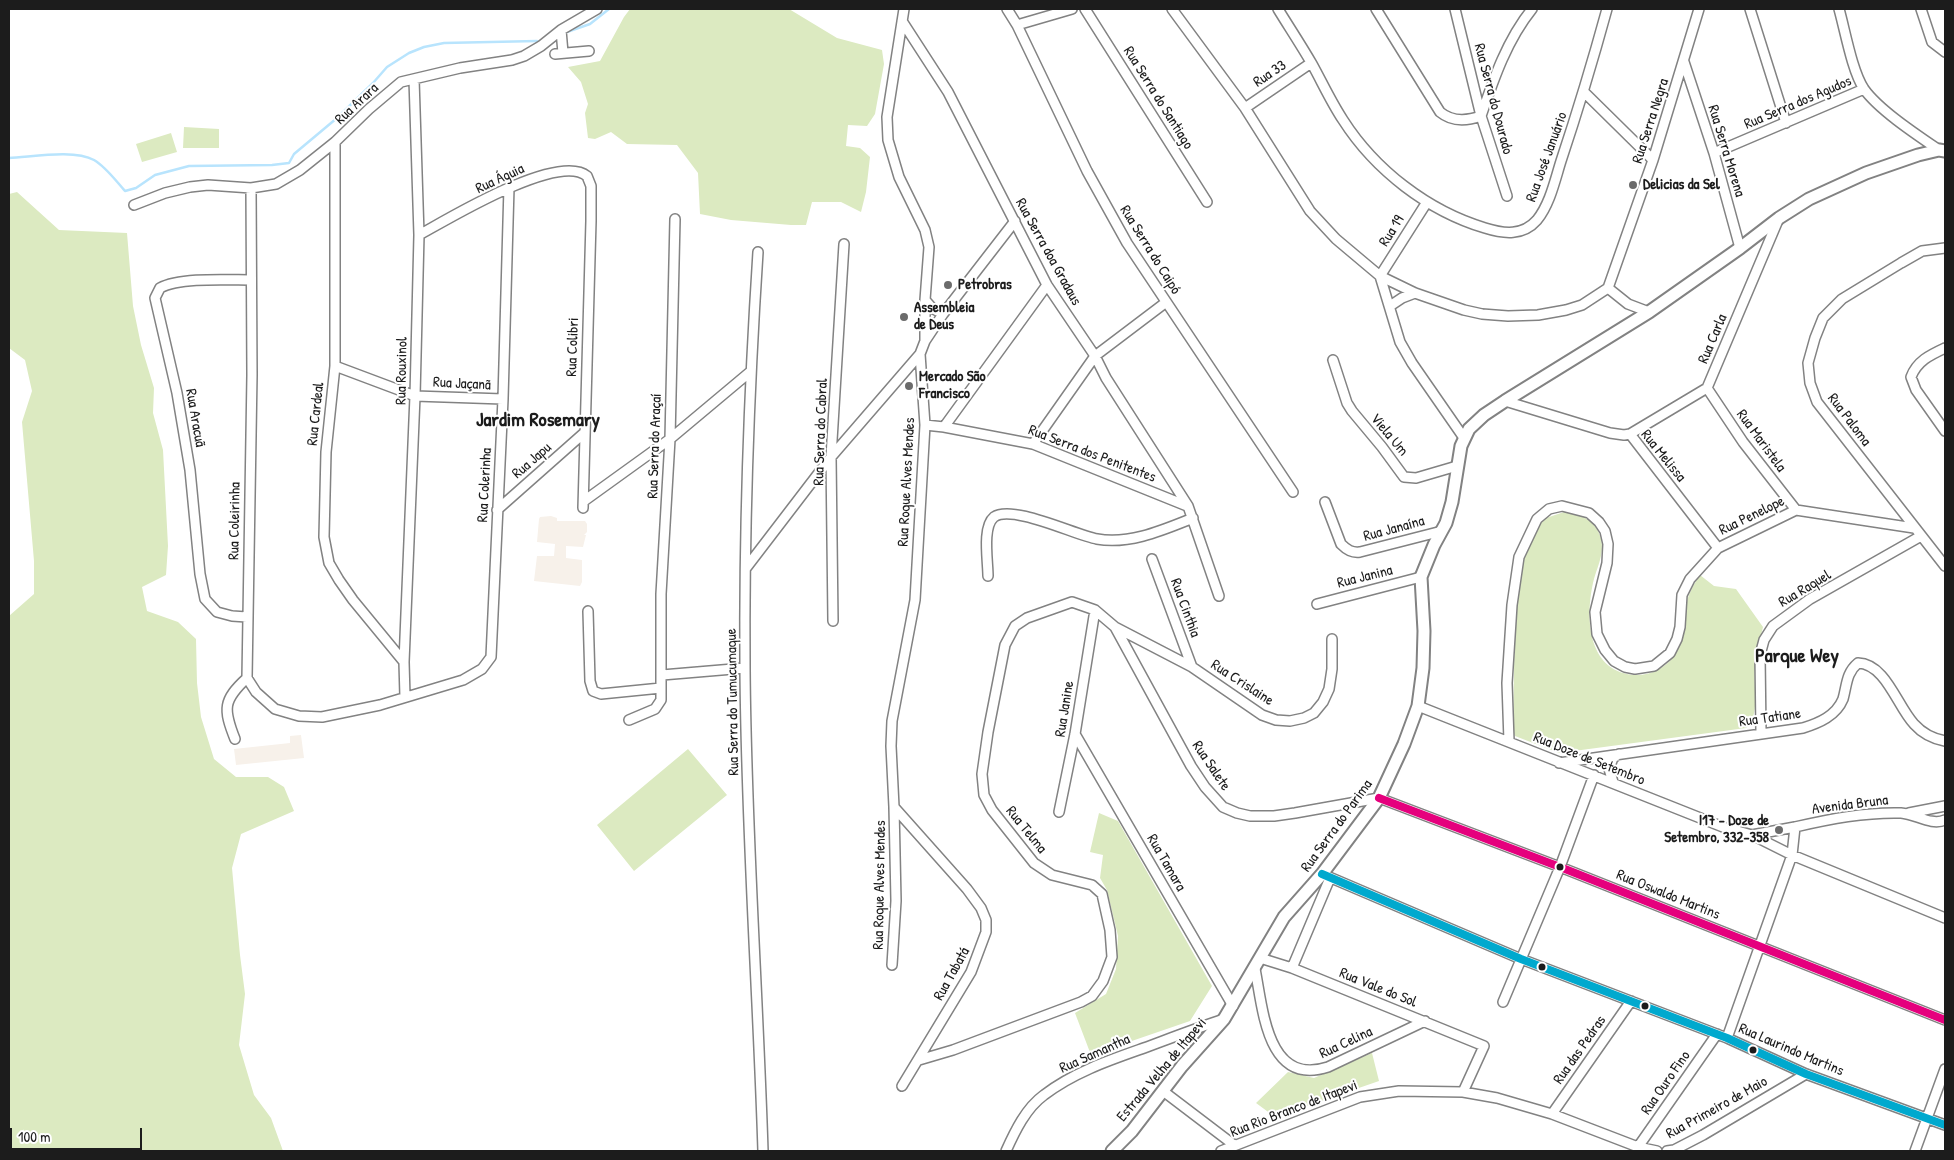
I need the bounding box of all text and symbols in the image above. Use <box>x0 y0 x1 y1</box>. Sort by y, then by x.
street label: Rua Serra do Dourado <box>1470 42 1516 156</box>
street label: Rua Serra do Santiago <box>1119 43 1197 153</box>
street label: Rua 33 <box>1250 57 1290 91</box>
street label: Rua Serra dos Agudos <box>1742 72 1854 134</box>
street label: Rua Serra Negra <box>1629 76 1673 166</box>
street label: Rua Arara <box>332 79 382 129</box>
street label: Rua Serra Morena <box>1703 103 1749 199</box>
street label: Rua José Januário <box>1522 110 1572 204</box>
street label: Rua Águia <box>473 160 527 198</box>
place label: Delicias da Sel <box>1643 176 1720 194</box>
marker: Delicias da Sel <box>1627 179 1639 191</box>
street label: Rua Serra doa Gradaus <box>1011 195 1085 309</box>
street label: Rua Serra do Caipó <box>1116 202 1184 298</box>
street label: Rua 19 <box>1376 212 1408 250</box>
place label: Petrobras <box>958 276 1012 294</box>
marker: Petrobras <box>942 279 954 291</box>
place label: Assembleia de Deus <box>914 299 974 334</box>
marker: Assembleia de Deus <box>898 311 910 323</box>
street label: Rua Carla <box>1695 312 1731 366</box>
street label: Rua Colibri <box>563 317 583 377</box>
street label: Rua Rouxinol <box>392 337 412 405</box>
place label: Mercado São Francisco <box>919 368 986 403</box>
street label: Rua Jaçanã <box>433 373 491 395</box>
street label: Rua Serra do Cabral <box>810 378 832 486</box>
marker: Mercado São Francisco <box>903 380 915 392</box>
street label: Rua Cardeal <box>304 381 328 447</box>
street label: Rua Aracuã <box>181 387 209 449</box>
street label: Rua Paloma <box>1823 390 1875 450</box>
street label: Rua Serra do Araçaí <box>644 393 666 499</box>
street label: Rua Maristela <box>1732 406 1790 476</box>
district label: Jardim Rosemary <box>476 409 600 433</box>
street label: Viela Um <box>1366 410 1412 460</box>
street label: Rua Roque Alves Mendes <box>895 417 919 547</box>
street label: Rua Serra dos Penitentes <box>1026 421 1158 487</box>
street label: Rua Melissa <box>1637 426 1689 486</box>
street label: Rua Japu <box>509 439 555 483</box>
street label: Rua Colerinha <box>474 447 496 523</box>
street label: Rua Coleirinha <box>225 482 245 560</box>
street label: Rua Penelope <box>1716 492 1788 540</box>
street label: Rua Janaína <box>1362 512 1426 546</box>
street label: Rua Janina <box>1335 561 1395 593</box>
street label: Rua Raquel <box>1776 566 1834 612</box>
street label: Rua Cinthia <box>1166 576 1204 640</box>
street label: Rua Serra do Tumucumaque <box>723 628 743 776</box>
district label: Parque Wey <box>1755 645 1839 669</box>
street label: Rua Crislaine <box>1207 656 1277 710</box>
street label: Rua Janine <box>1052 680 1078 738</box>
street label: Rua Tatiane <box>1738 705 1802 731</box>
street label: Rua Doze de Setembro <box>1531 728 1647 790</box>
street label: Rua Salete <box>1188 738 1234 794</box>
street label: Rua Serra do Parima <box>1298 776 1376 876</box>
street label: Avenida Bruna <box>1811 791 1889 819</box>
street label: Rua Telma <box>1002 803 1050 857</box>
place label: I17 - Doze de Setembro, 332-358 <box>1664 812 1769 847</box>
street label: Rua Roque Alves Mendes <box>870 820 890 950</box>
marker: I17 - Doze de Setembro, 332-358 <box>1773 824 1785 836</box>
street label: Rua Tamara <box>1143 831 1189 895</box>
unlabelled marker <box>1555 862 1565 872</box>
street label: Rua Oswaldo Martins <box>1614 866 1722 924</box>
street label: Rua Tabatá <box>930 944 974 1004</box>
unlabelled marker <box>1537 962 1547 972</box>
street label: Rua Vale do Sol <box>1337 964 1419 1012</box>
unlabelled marker <box>1640 1001 1650 1011</box>
street label: Rua das Pedras <box>1550 1012 1610 1088</box>
street label: Estrada Velha de Itapevi <box>1113 1014 1211 1126</box>
street label: Rua Laurindo Martins <box>1736 1020 1846 1080</box>
street label: Rua Celina <box>1317 1023 1375 1063</box>
street label: Rua Samantha <box>1057 1031 1133 1077</box>
unlabelled marker <box>1748 1045 1758 1055</box>
street label: Rua Ouro Fino <box>1638 1048 1694 1118</box>
street label: Rua Primeiro de Maio <box>1663 1073 1771 1143</box>
street label: Rua Rio Branco de Itapevi <box>1228 1076 1360 1142</box>
scale bar <box>12 1118 145 1150</box>
text: 100 m <box>18 1126 51 1147</box>

